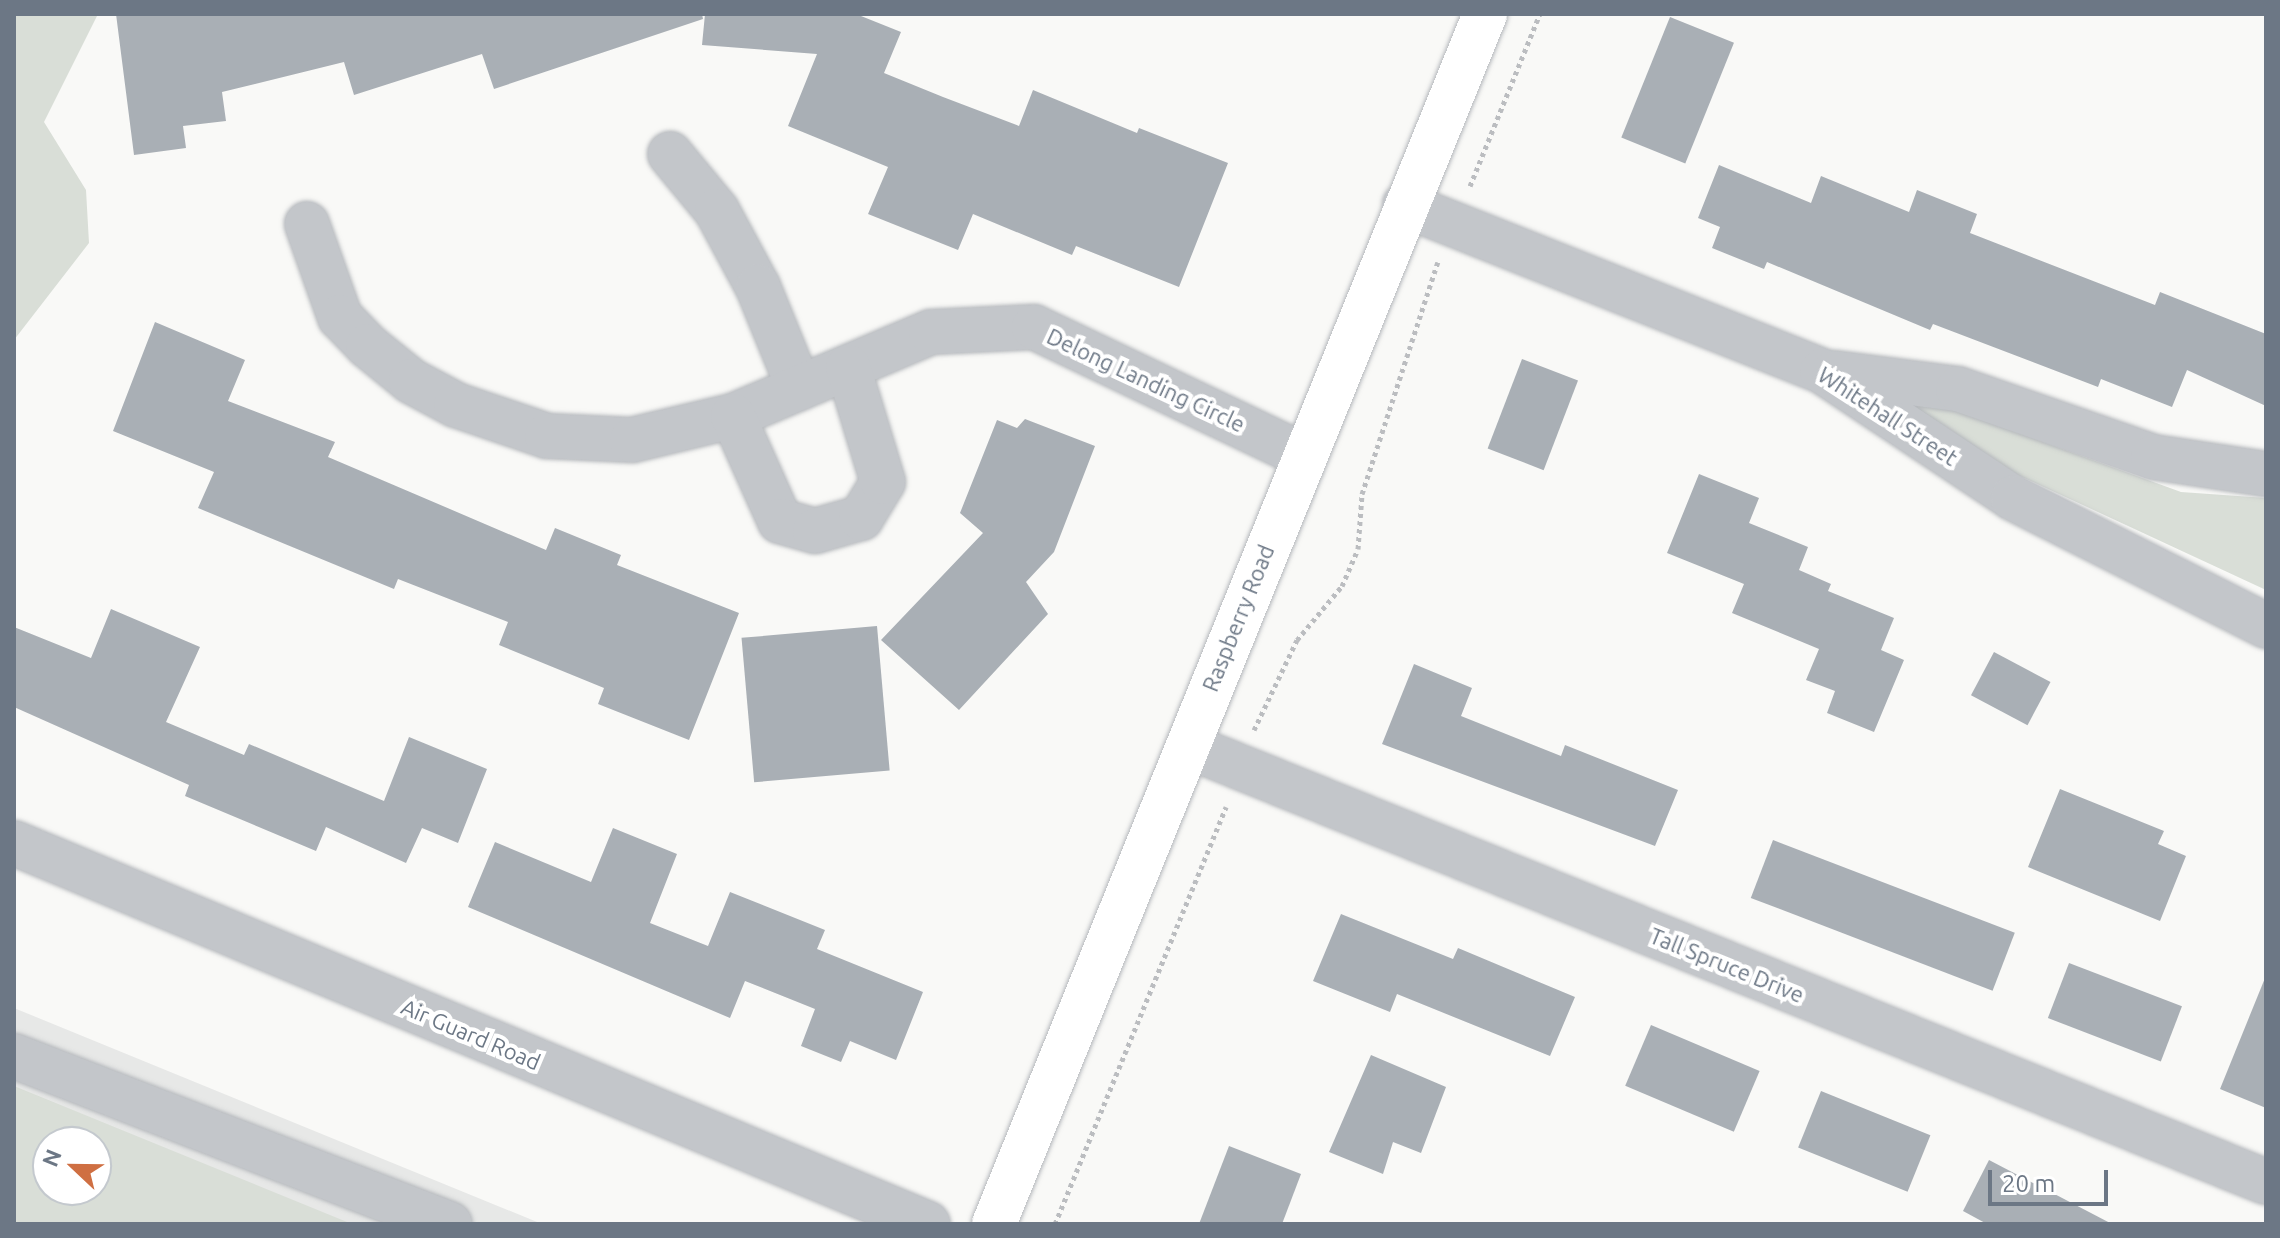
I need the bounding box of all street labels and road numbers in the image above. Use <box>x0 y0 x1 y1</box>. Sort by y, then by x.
street label: Delong Landing Circle <box>1043 323 1249 437</box>
street label: Whitehall Street <box>1813 361 1963 471</box>
street label: Raspberry Road <box>1197 541 1279 695</box>
street label: Tall Spruce Drive <box>1646 922 1808 1008</box>
street label: Air Guard Road <box>398 993 544 1075</box>

